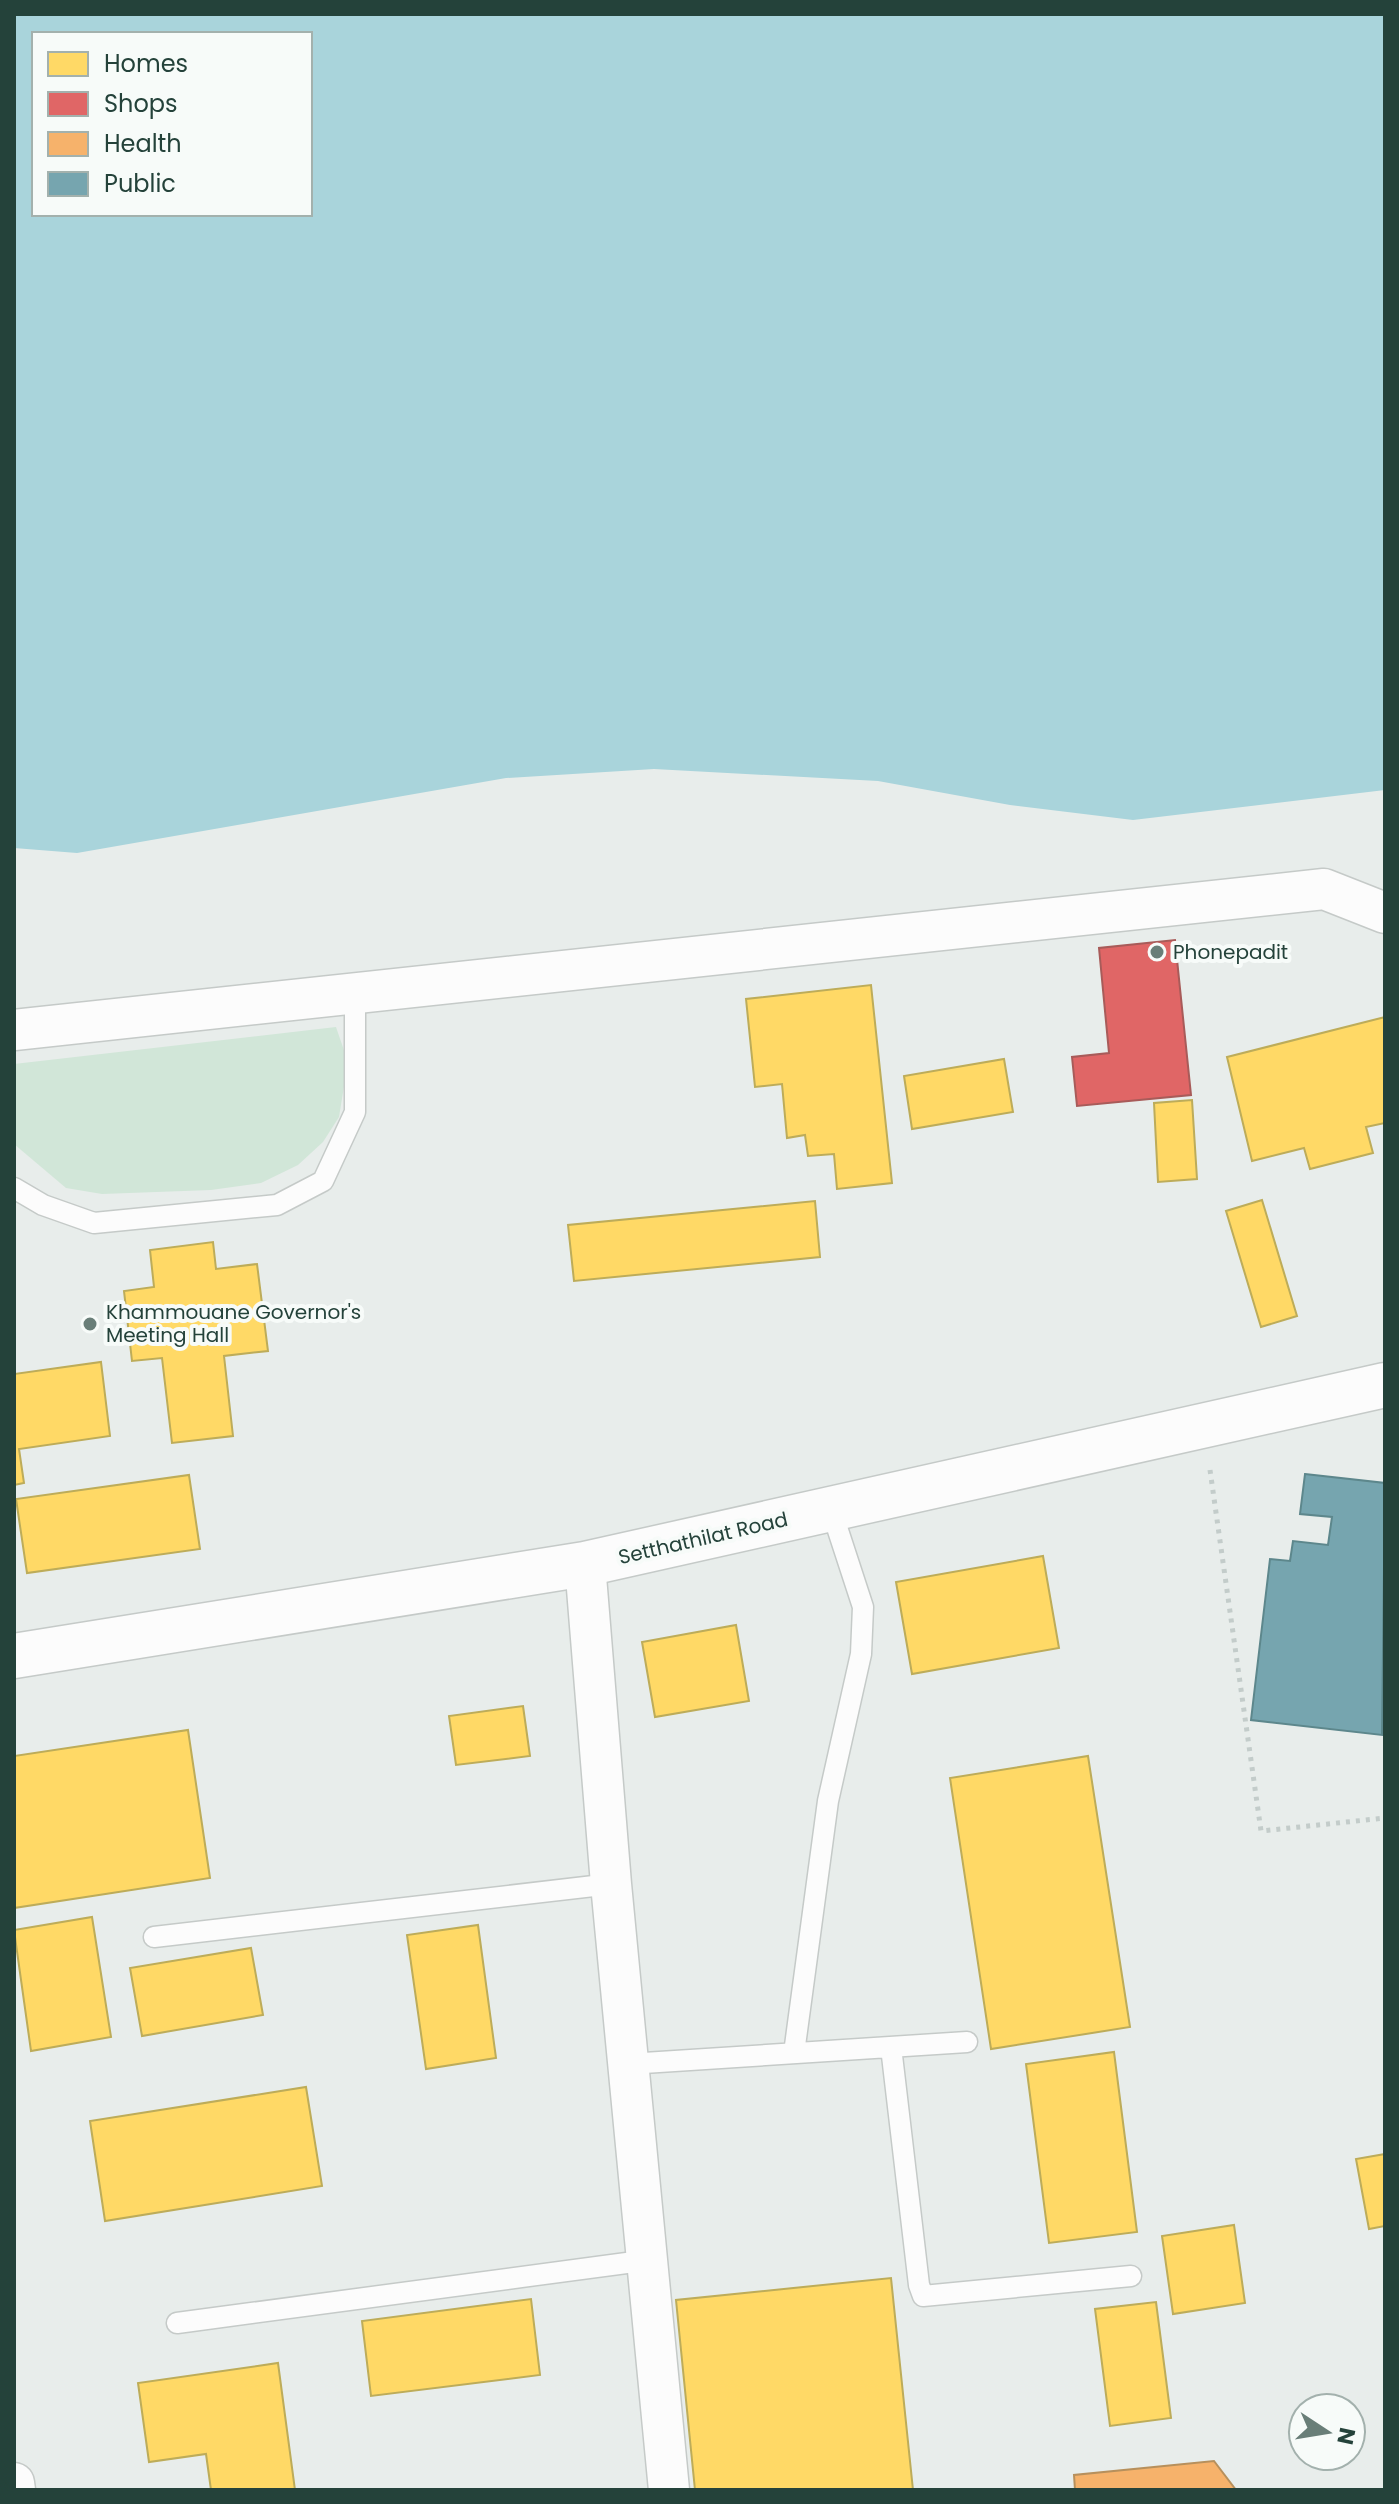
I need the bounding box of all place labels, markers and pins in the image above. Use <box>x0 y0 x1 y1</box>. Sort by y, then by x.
place label: Phonepadit <box>1173 938 1288 966</box>
marker: Phonepadit <box>1148 943 1166 961</box>
place label: Khammouane Governor's Meeting Hall <box>106 1298 361 1349</box>
marker: Khammouane Governor's Meeting Hall <box>81 1315 99 1333</box>

